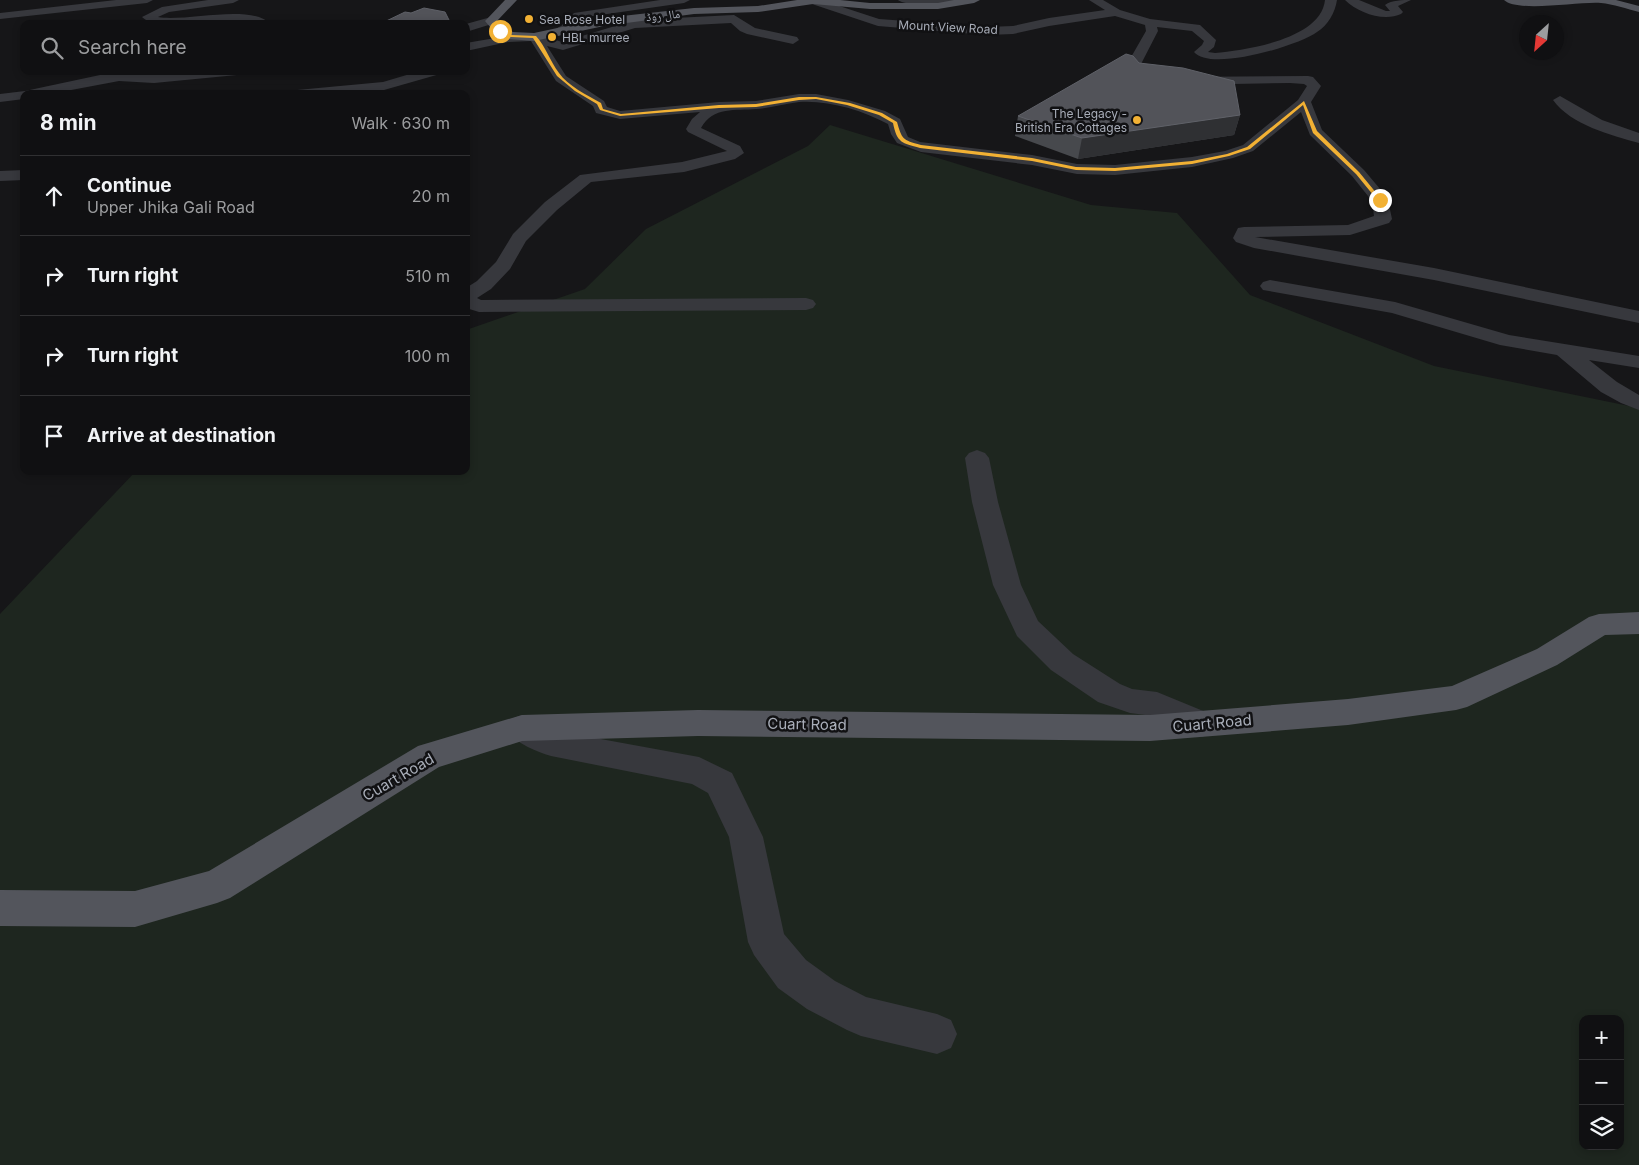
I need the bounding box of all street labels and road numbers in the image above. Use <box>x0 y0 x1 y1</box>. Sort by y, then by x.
street label: مال روڈ <box>645 6 681 24</box>
street label: Mount View Road <box>898 17 998 37</box>
street label: Cuart Road <box>1172 710 1252 736</box>
street label: Cuart Road <box>767 714 847 734</box>
street label: Cuart Road <box>359 749 437 805</box>

